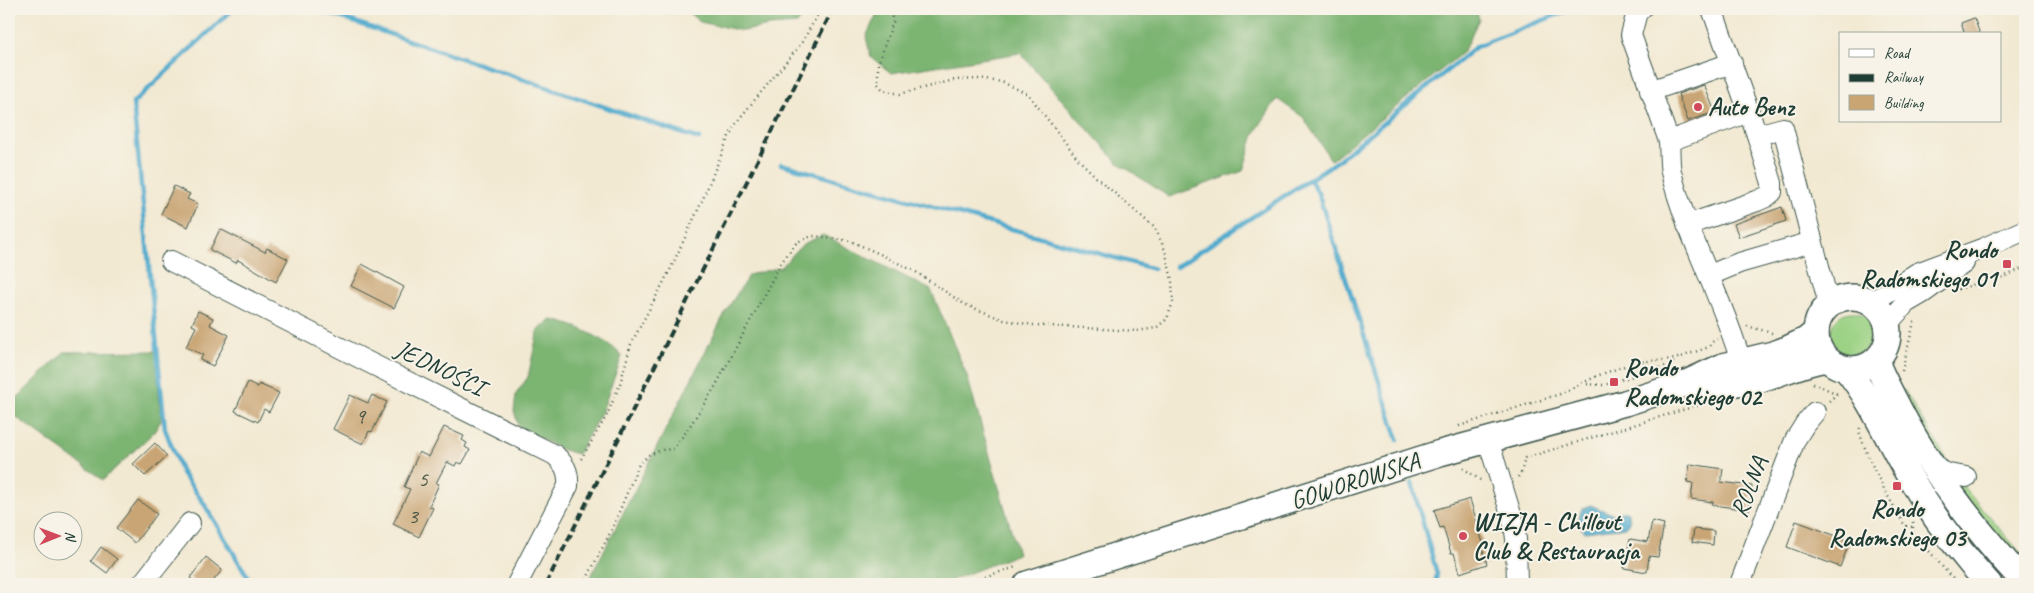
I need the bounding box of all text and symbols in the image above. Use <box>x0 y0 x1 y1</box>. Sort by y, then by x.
legend <box>1839 32 2002 122</box>
text: Road <box>1884 44 1911 63</box>
text: Railway <box>1884 68 1925 87</box>
place label: Auto Benz <box>1708 91 1796 123</box>
text: Building <box>1884 94 1924 113</box>
marker: Auto Benz <box>1692 101 1704 113</box>
place label: Rondo Radomskiego 01 <box>1860 234 2000 295</box>
marker: Rondo Radomskiego 01 <box>2001 258 2013 270</box>
street label: JEDNOŚCI <box>389 332 495 406</box>
place label: Rondo Radomskiego 02 <box>1624 352 1764 413</box>
marker: Rondo Radomskiego 02 <box>1608 376 1620 388</box>
house number: 9 <box>355 402 367 430</box>
street label: GOWOROWSKA <box>1286 445 1425 517</box>
street label: ROLNA <box>1723 452 1775 522</box>
house number: 5 <box>418 465 429 493</box>
marker: Rondo Radomskiego 03 <box>1891 480 1903 492</box>
place label: Rondo Radomskiego 03 <box>1829 493 1968 554</box>
house number: 3 <box>408 502 420 530</box>
place label: WIZJA - Chillout Club & Restauracja <box>1473 506 1641 567</box>
north arrow <box>32 510 82 560</box>
marker: WIZJA - Chillout Club & Restauracja <box>1457 530 1469 542</box>
text: N <box>62 531 79 543</box>

